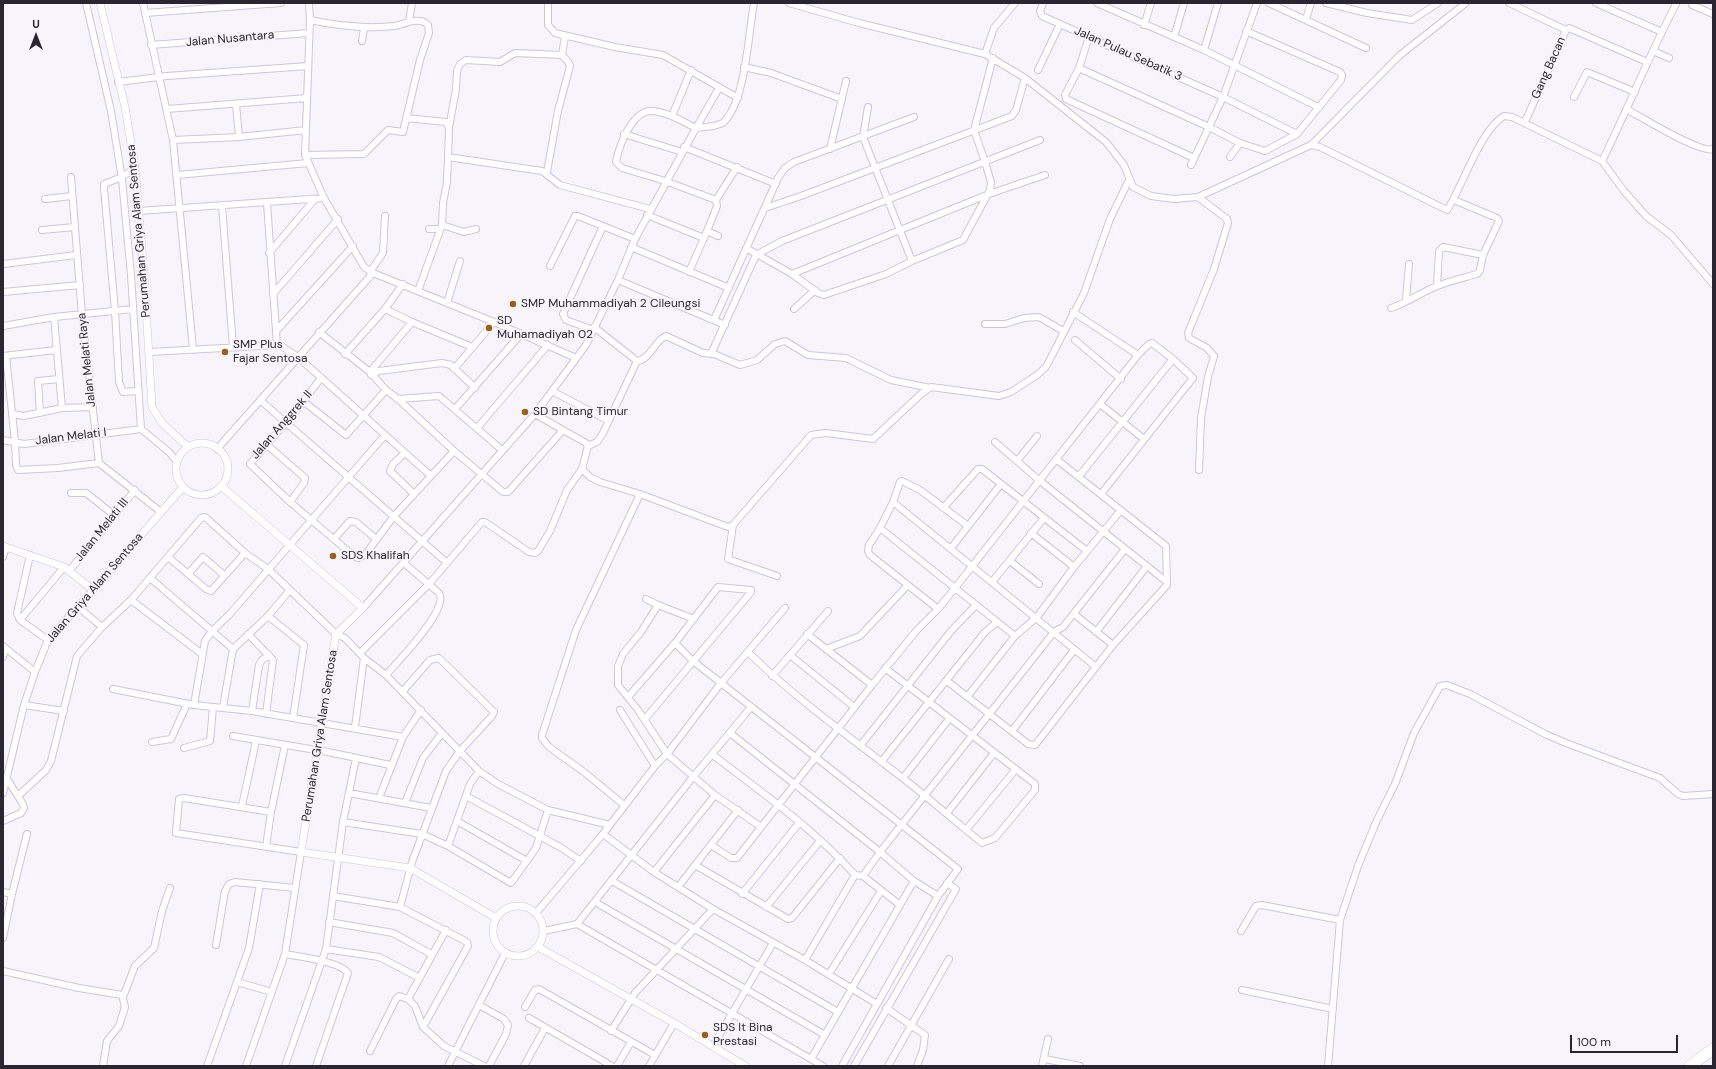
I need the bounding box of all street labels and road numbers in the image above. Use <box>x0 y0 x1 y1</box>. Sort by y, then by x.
street label: Jalan Pulau Sebatik 3 <box>1072 24 1184 84</box>
street label: Jalan Nusantara <box>185 28 275 50</box>
street label: Gang Bacan <box>1529 35 1569 101</box>
street label: Perumahan Griya Alam Sentosa <box>124 144 154 318</box>
street label: Jalan Melati Raya <box>75 312 99 408</box>
street label: Jalan Anggrek II <box>248 388 316 462</box>
street label: Jalan Melati I <box>35 426 107 448</box>
street label: Jalan Melati III <box>72 496 132 564</box>
street label: Jalan Griya Alam Sentosa <box>44 530 146 646</box>
street label: Perumahan Griya Alam Sentosa <box>299 649 341 823</box>

